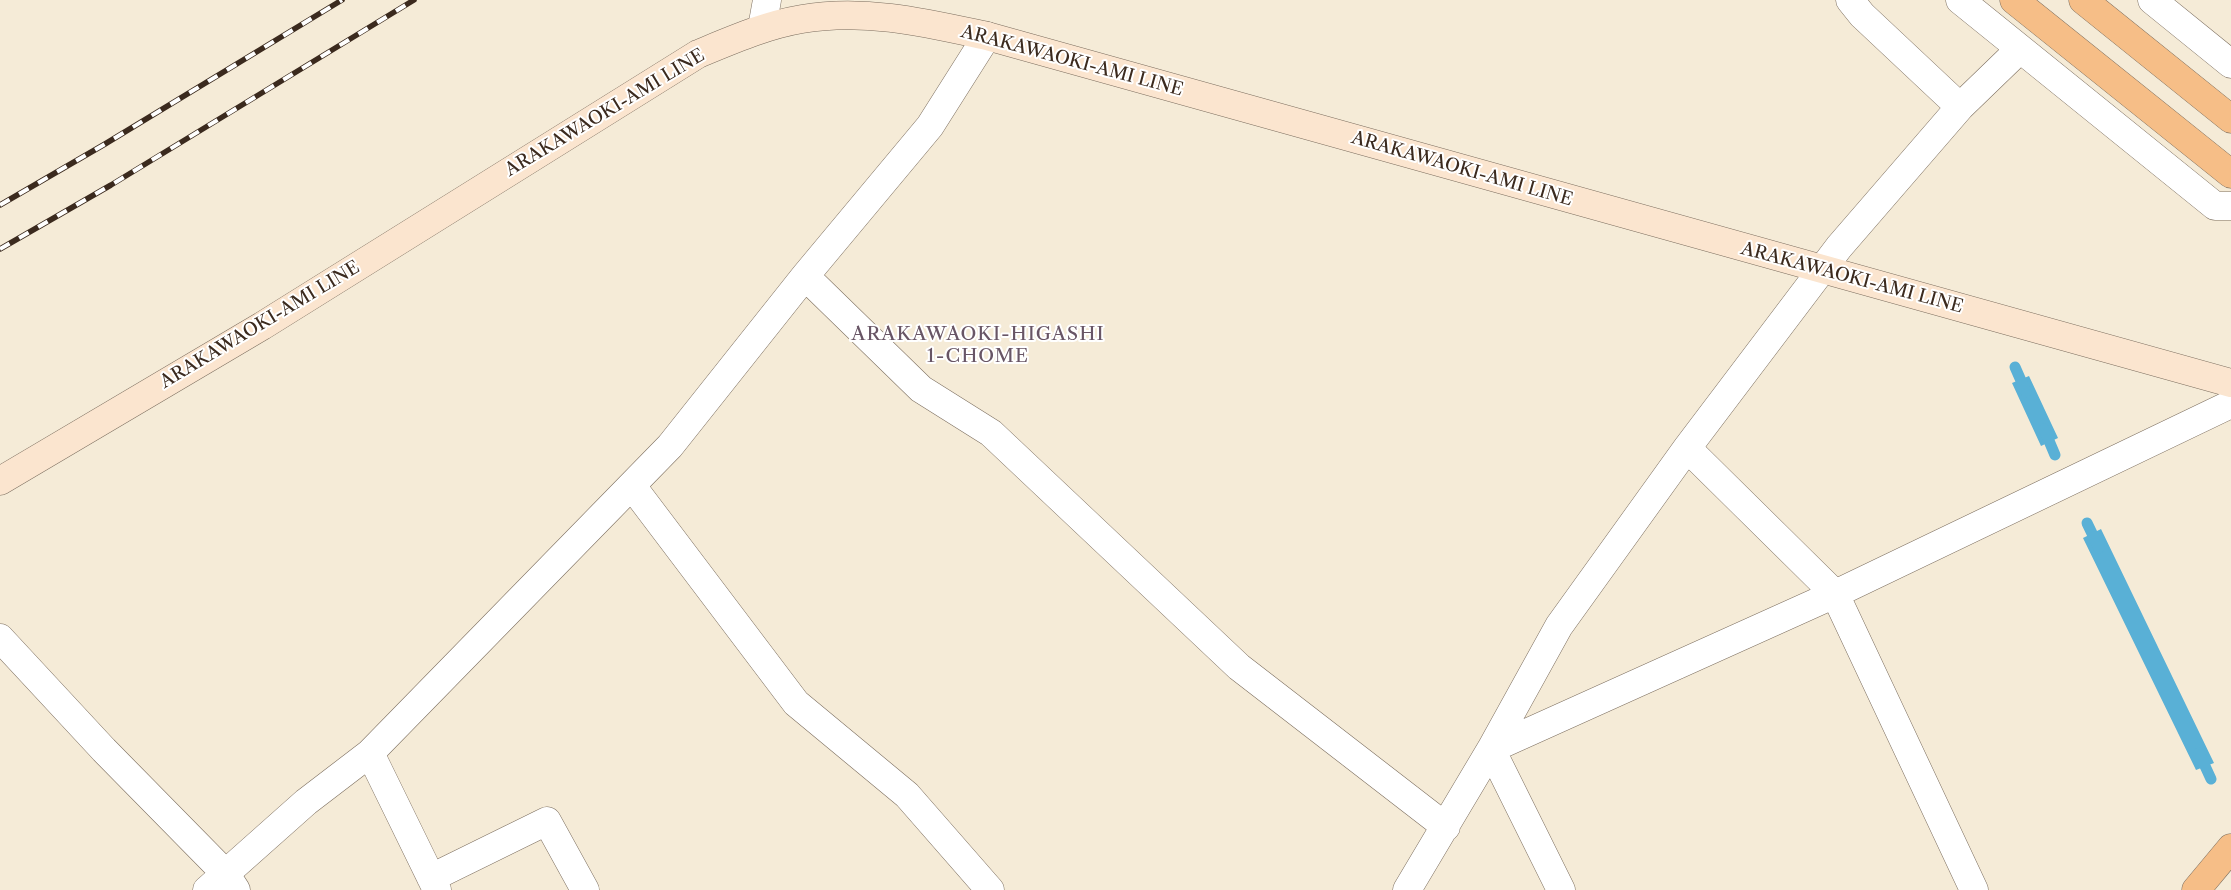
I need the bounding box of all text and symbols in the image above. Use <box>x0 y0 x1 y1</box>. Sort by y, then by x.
street label: ARAKAWAOKI-AMI LINE <box>959 21 1185 101</box>
street label: ARAKAWAOKI-AMI LINE <box>501 45 709 181</box>
street label: ARAKAWAOKI-AMI LINE <box>1349 127 1575 211</box>
street label: ARAKAWAOKI-AMI LINE <box>1739 238 1965 318</box>
street label: ARAKAWAOKI-AMI LINE <box>156 257 364 393</box>
district label: ARAKAWAOKI-HIGASHI 1-CHOME <box>849 324 1107 368</box>

